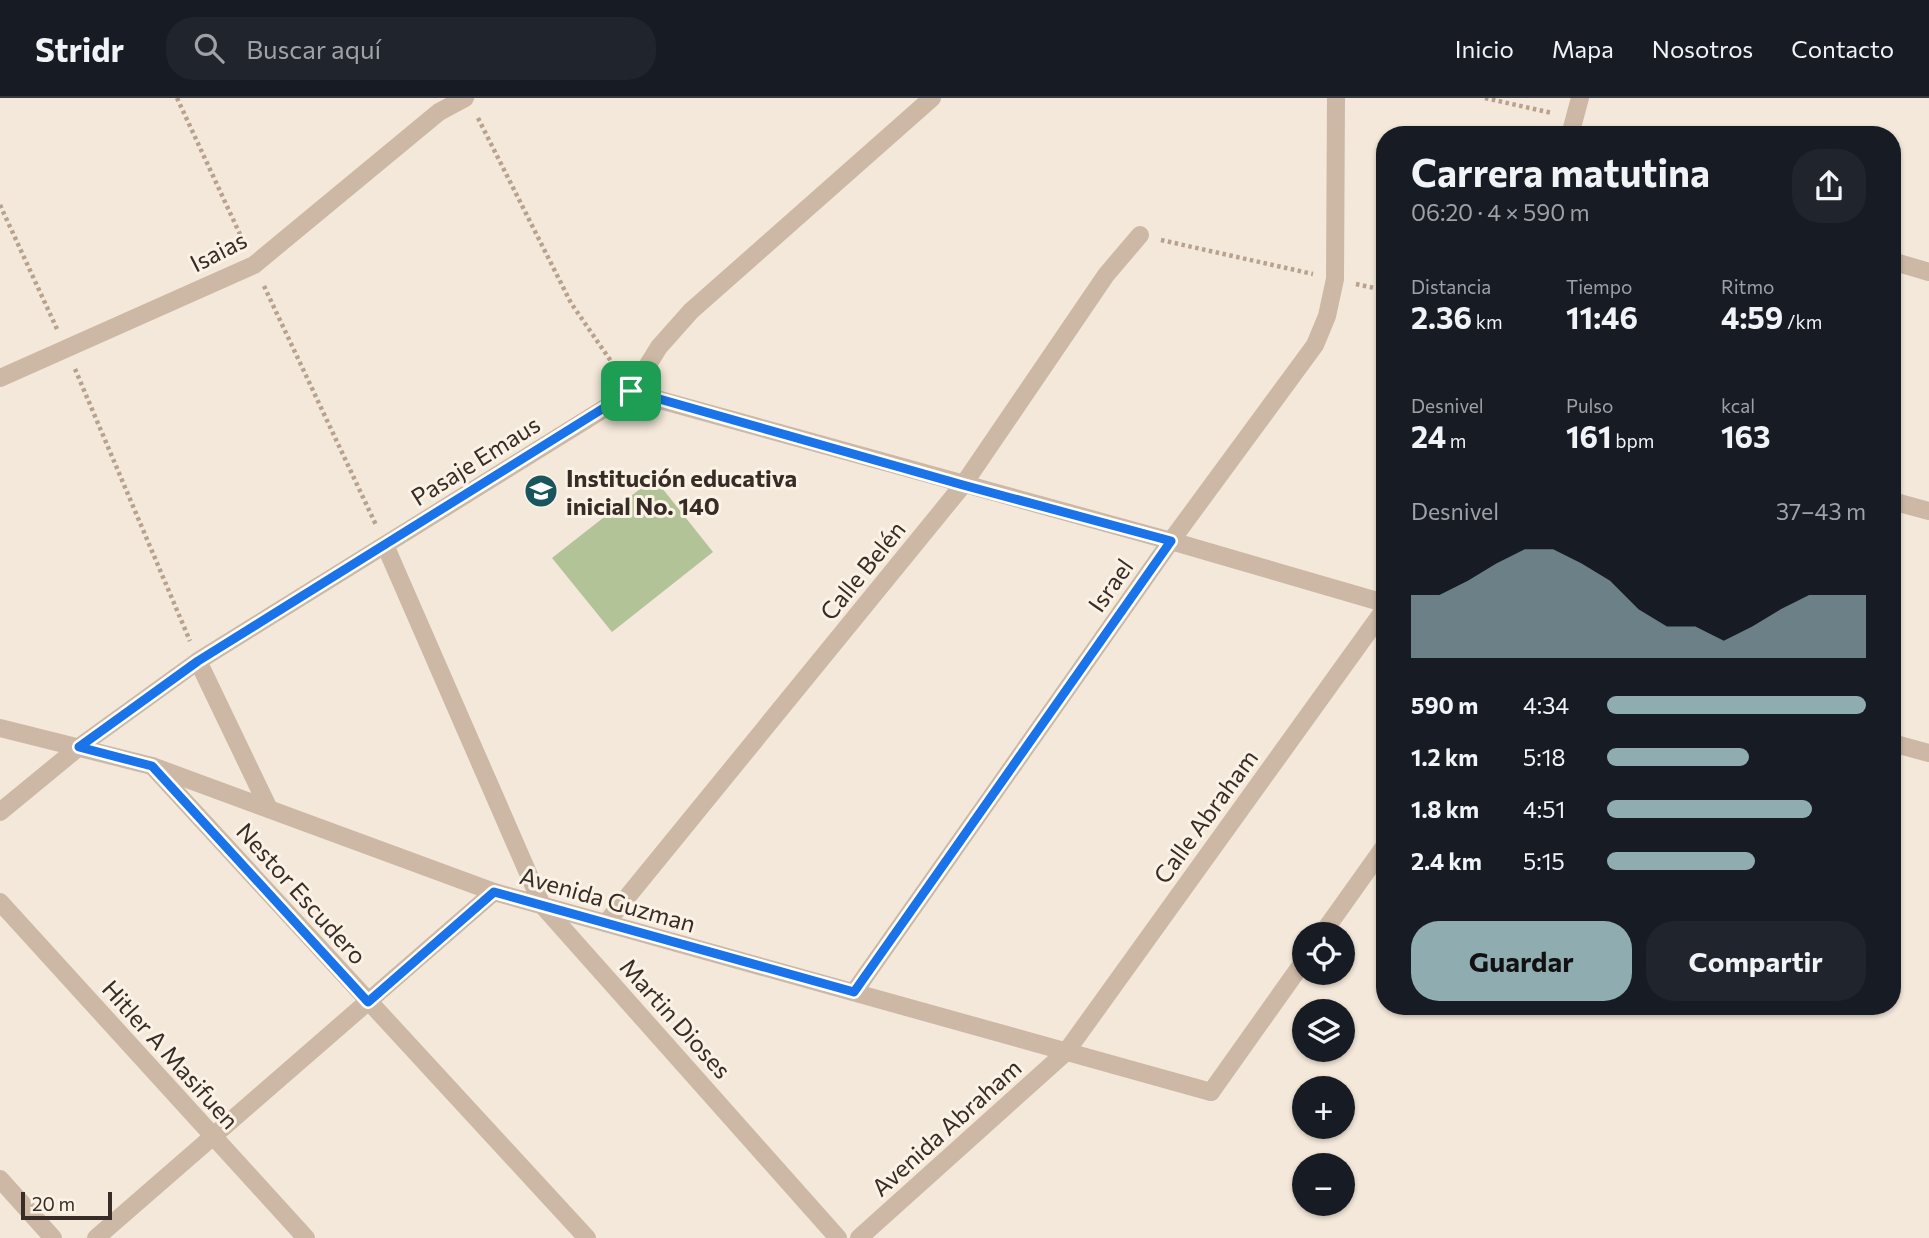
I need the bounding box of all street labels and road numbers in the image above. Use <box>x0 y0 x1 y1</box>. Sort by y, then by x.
street label: Isaias <box>185 224 251 278</box>
street label: Pasaje Emaus <box>405 409 545 511</box>
street label: Calle Belén <box>813 515 911 625</box>
street label: Israel <box>1081 553 1139 617</box>
street label: Calle Abraham <box>1147 743 1263 889</box>
street label: Nestor Escudero <box>231 816 373 970</box>
street label: Avenida Guzman <box>517 860 699 938</box>
street label: Martin Dioses <box>614 952 738 1084</box>
street label: Hitler A Masifuen <box>97 974 245 1134</box>
street label: Avenida Abraham <box>865 1052 1027 1202</box>

